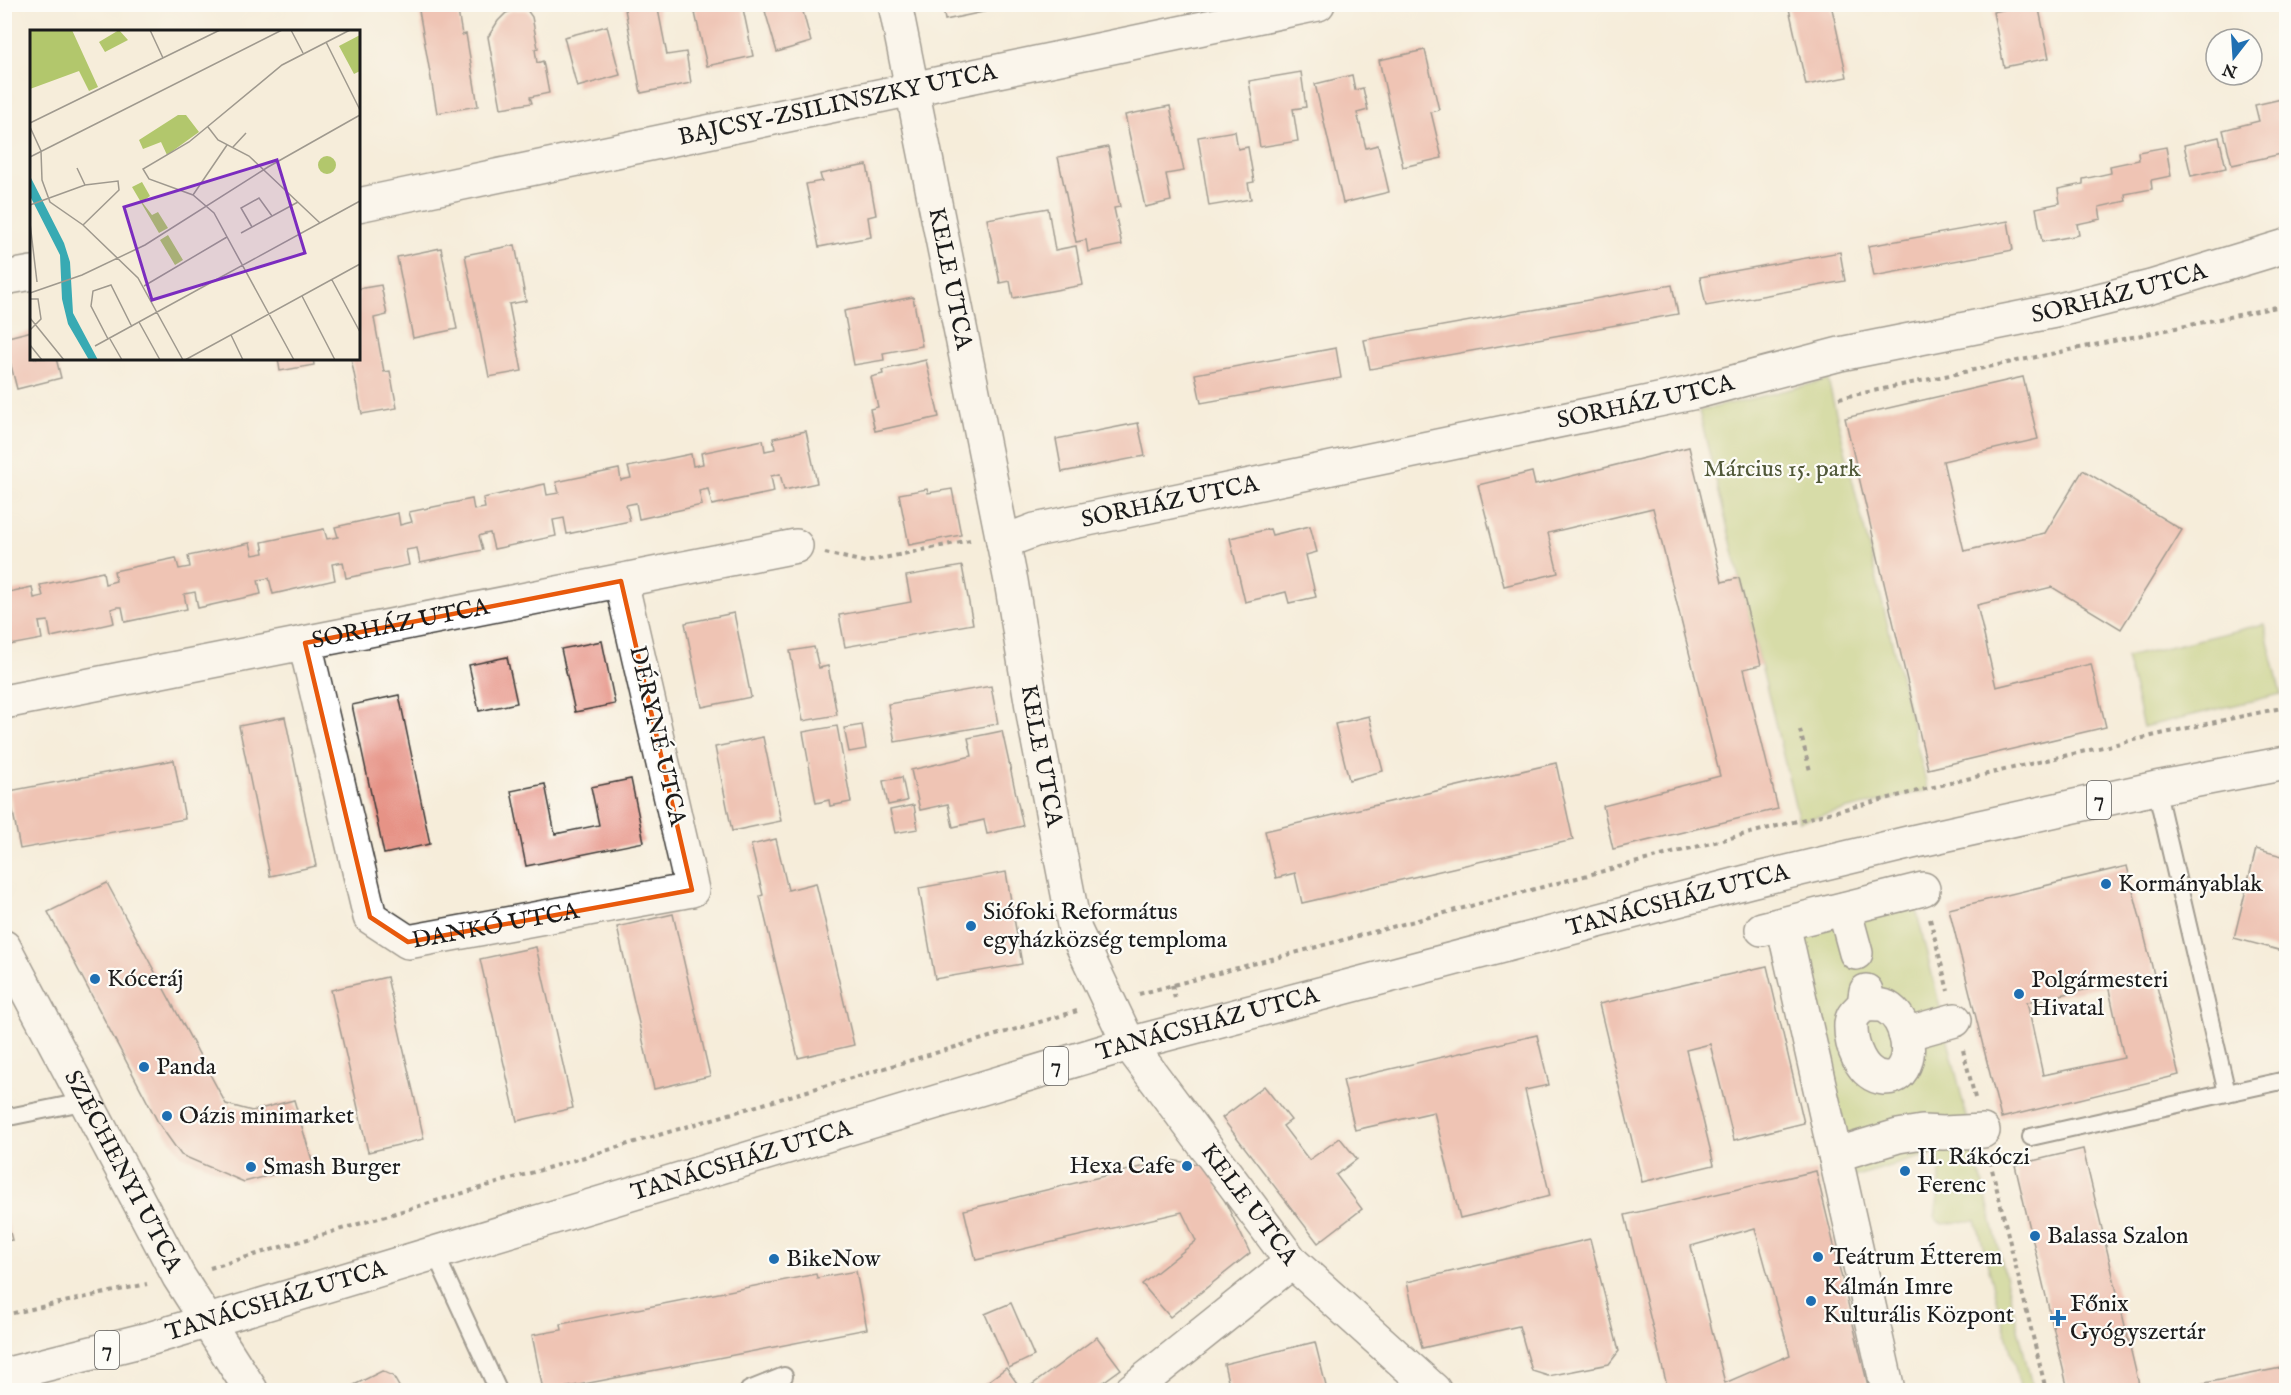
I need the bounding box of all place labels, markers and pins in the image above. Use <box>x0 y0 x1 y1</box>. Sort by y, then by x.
place label: Kormányablak <box>2118 869 2263 900</box>
marker: Kormányablak <box>2099 877 2113 891</box>
place label: Siófoki Református egyházközség temploma <box>983 897 1228 956</box>
marker: Siófoki Református egyházközség temploma <box>964 919 978 933</box>
place label: Kóceráj <box>107 964 183 995</box>
place label: Polgármesteri Hivatal <box>2031 965 2168 1024</box>
marker: Kóceráj <box>88 972 102 986</box>
marker: Polgármesteri Hivatal <box>2012 987 2026 1001</box>
place label: Panda <box>156 1052 217 1083</box>
marker: Panda <box>137 1060 151 1074</box>
place label: Oázis minimarket <box>179 1101 354 1132</box>
marker: Oázis minimarket <box>160 1109 174 1123</box>
place label: II. Rákóczi Ferenc <box>1917 1142 2030 1201</box>
place label: Hexa Cafe <box>1069 1151 1175 1182</box>
place label: Smash Burger <box>263 1152 401 1183</box>
marker: Hexa Cafe <box>1180 1159 1194 1173</box>
marker: Smash Burger <box>244 1160 258 1174</box>
marker: II. Rákóczi Ferenc <box>1898 1164 1912 1178</box>
place label: Balassa Szalon <box>2047 1221 2189 1252</box>
marker: Balassa Szalon <box>2028 1229 2042 1243</box>
place label: Teátrum Étterem <box>1830 1242 2003 1273</box>
place label: BikeNow <box>786 1244 882 1275</box>
marker: Teátrum Étterem <box>1811 1250 1825 1264</box>
marker: BikeNow <box>767 1252 781 1266</box>
place label: Kálmán Imre Kulturális Központ <box>1823 1272 2014 1331</box>
place label: Főnix Gyógyszertár <box>2070 1289 2206 1348</box>
marker: Kálmán Imre Kulturális Központ <box>1804 1294 1818 1308</box>
marker: Főnix Gyógyszertár <box>2051 1311 2065 1325</box>

